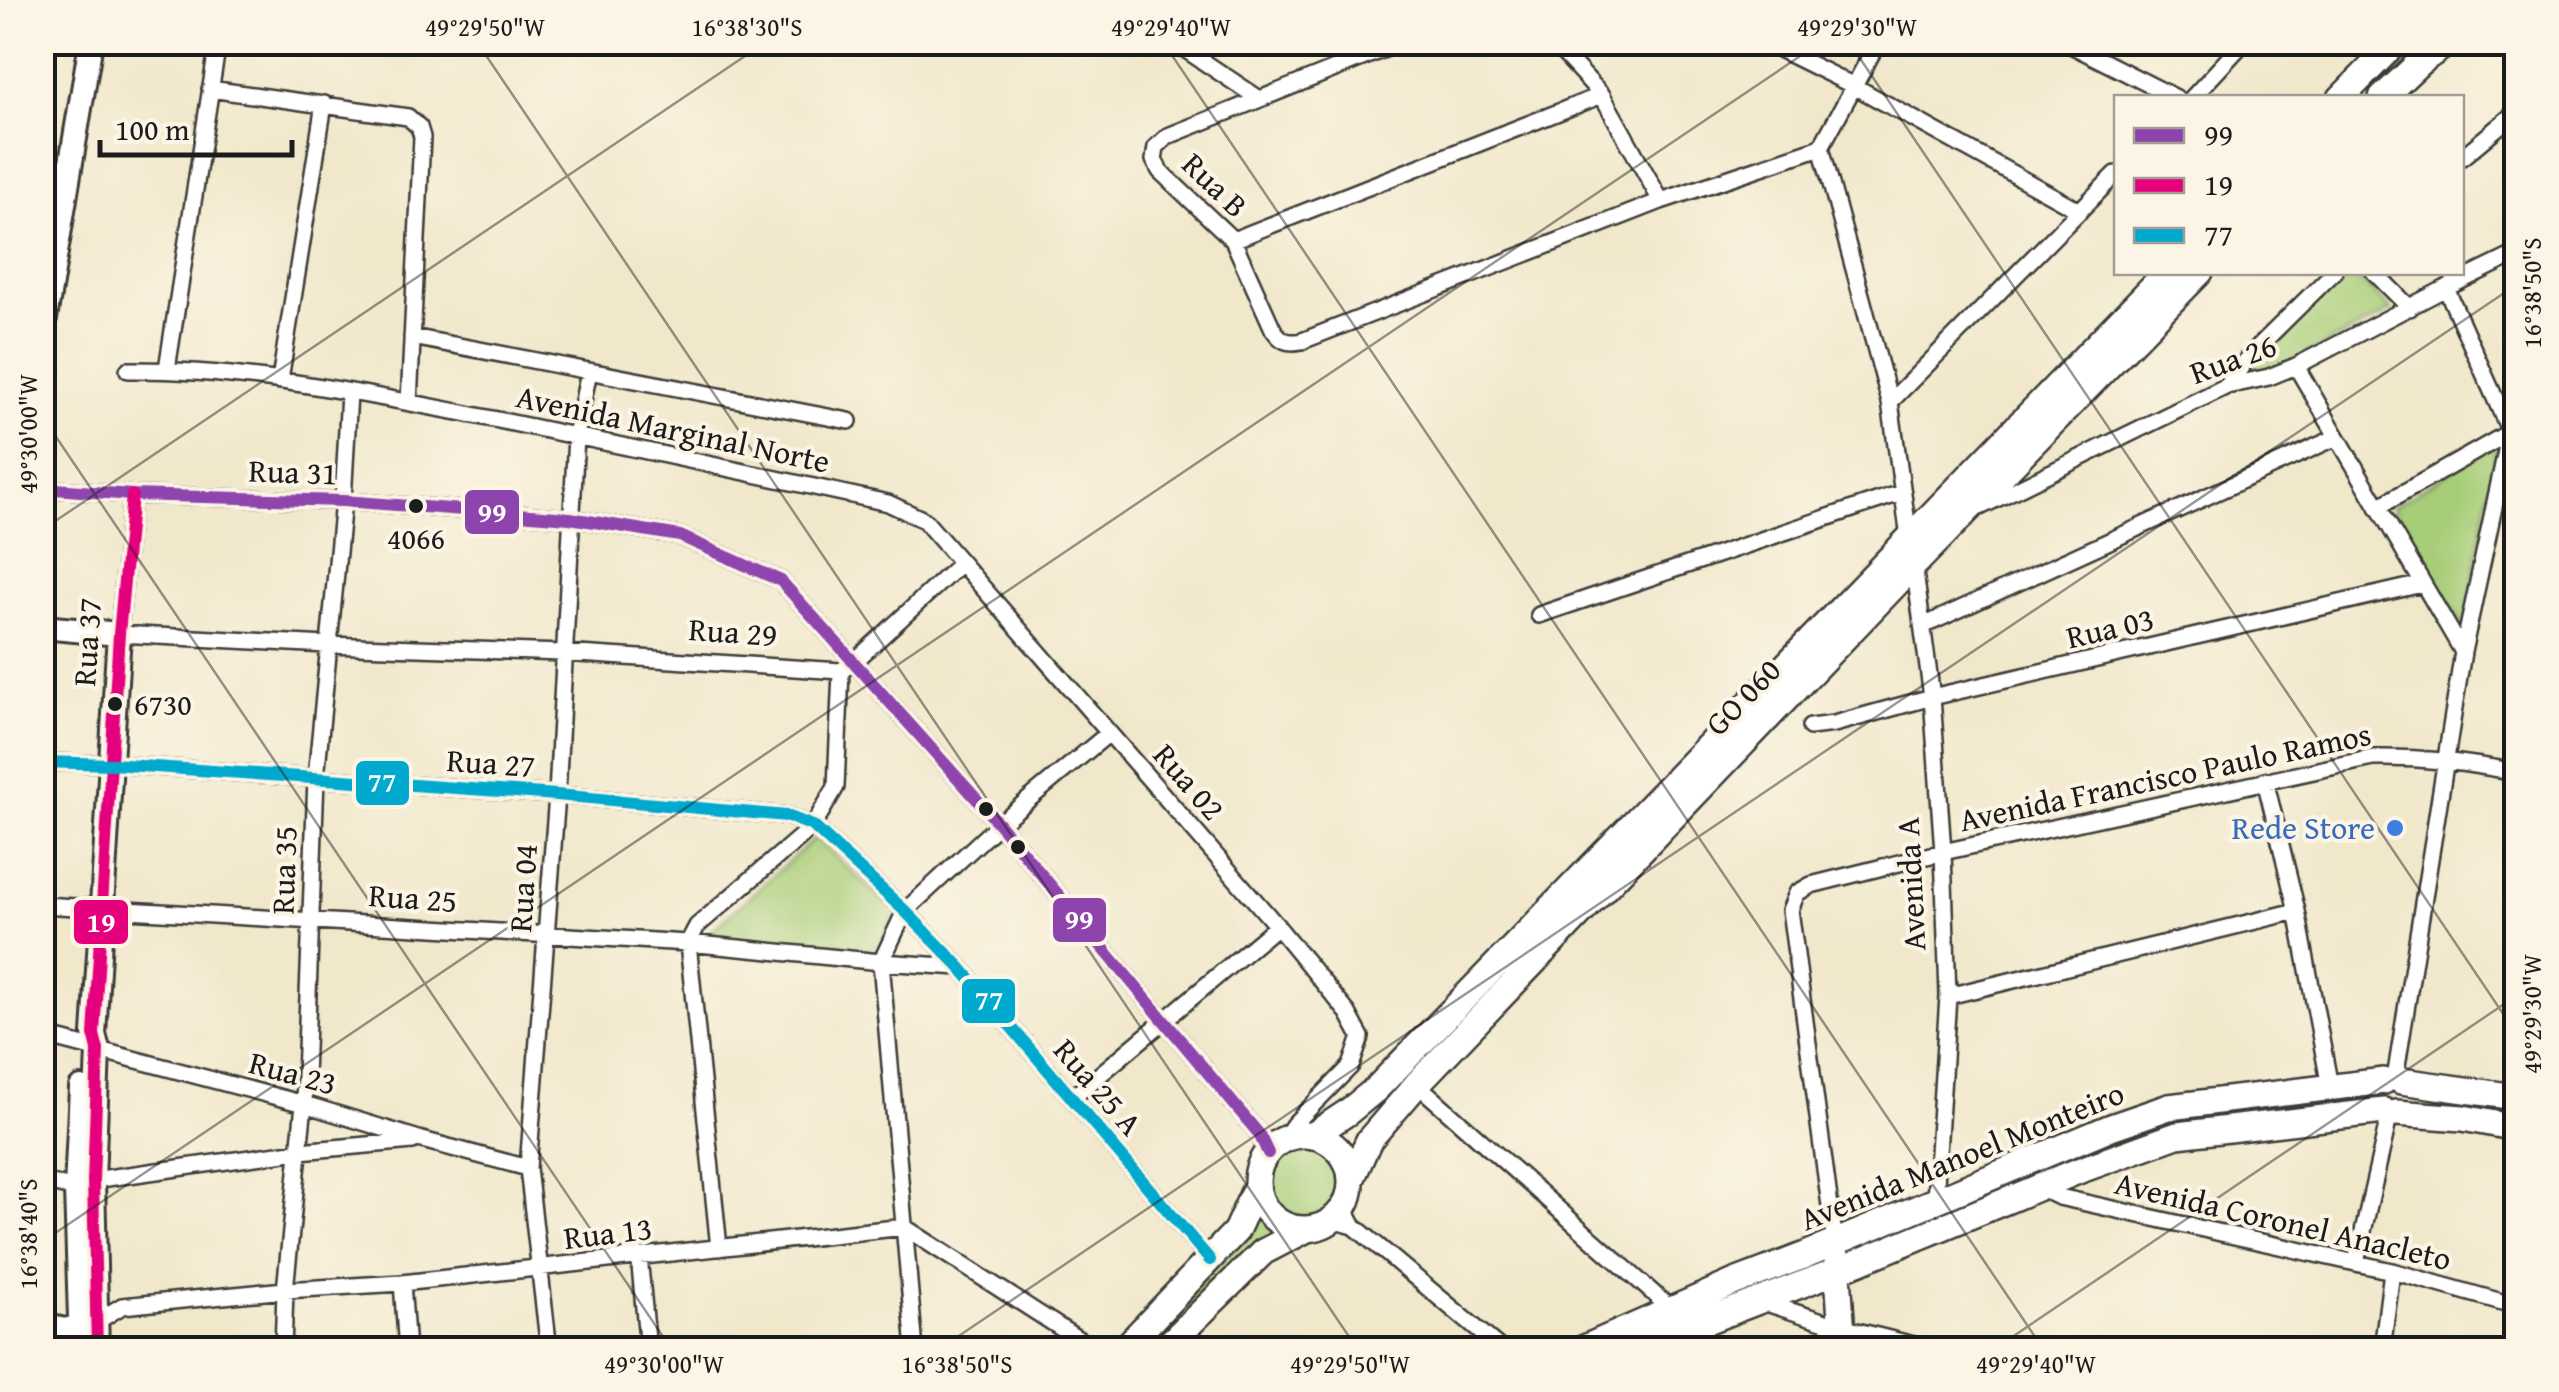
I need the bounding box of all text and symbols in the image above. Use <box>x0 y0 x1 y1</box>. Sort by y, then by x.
text: 49°29'50"W <box>425 9 545 45</box>
text: 16°38'30"S <box>692 9 802 45</box>
text: 49°29'40"W <box>1111 9 1231 45</box>
text: 49°29'30"W <box>1797 9 1917 45</box>
scale bar <box>100 95 292 157</box>
legend <box>2114 95 2464 275</box>
text: 100 m <box>115 107 190 151</box>
text: 99 <box>2204 112 2233 156</box>
street label: Rua B <box>1172 141 1259 228</box>
text: 19 <box>2204 162 2233 206</box>
text: 77 <box>2204 212 2233 256</box>
text: 16°38'50"S <box>2514 238 2550 348</box>
street label: Rua 26 <box>2183 321 2283 396</box>
street label: Avenida Marginal Norte <box>512 372 834 485</box>
text: 49°30'00"W <box>10 374 46 494</box>
street label: Rua 31 <box>248 446 338 497</box>
line badge: 99 <box>463 488 521 536</box>
text: 99 <box>477 491 507 532</box>
marker: 4066 <box>406 496 426 516</box>
place label: 4066 <box>387 516 445 560</box>
street label: Rua 03 <box>2061 595 2158 660</box>
street label: Rua 37 <box>60 596 113 688</box>
street label: Rua 29 <box>687 605 779 658</box>
street label: GO 060 <box>1694 647 1791 746</box>
place label: 6730 <box>134 682 192 726</box>
marker: 6730 <box>105 694 125 714</box>
street label: Avenida Francisco Paulo Ramos <box>1955 710 2375 843</box>
street label: Rua 02 <box>1143 733 1236 831</box>
street label: Rua 27 <box>445 736 537 789</box>
line badge: 77 <box>354 759 411 807</box>
text: 77 <box>367 761 397 802</box>
unlabelled marker <box>976 799 996 819</box>
place label: Rede Store <box>2231 804 2375 851</box>
street label: Avenida A <box>1884 815 1937 952</box>
marker: Rede Store <box>2384 817 2406 839</box>
street label: Rua 35 <box>258 825 309 915</box>
unlabelled marker <box>1008 837 1028 857</box>
street label: Rua 04 <box>496 842 549 934</box>
street label: Rua 25 <box>367 871 459 924</box>
line badge: 99 <box>1051 896 1108 944</box>
line badge: 19 <box>72 898 130 946</box>
text: 99 <box>1064 898 1094 939</box>
text: 19 <box>86 901 116 942</box>
text: 49°29'30"W <box>2514 954 2550 1074</box>
line badge: 77 <box>960 977 1017 1025</box>
text: 77 <box>974 979 1004 1020</box>
street label: Rua 25 A <box>1043 1028 1154 1146</box>
street label: Rua 23 <box>244 1038 342 1107</box>
street label: Avenida Manoel Monteiro <box>1793 1069 2131 1242</box>
street label: Avenida Coronel Anacleto <box>2110 1159 2456 1282</box>
text: 16°38'40"S <box>10 1179 46 1289</box>
street label: Rua 13 <box>561 1204 655 1261</box>
text: 49°30'00"W <box>604 1346 724 1382</box>
text: 16°38'50"S <box>902 1346 1012 1382</box>
text: 49°29'50"W <box>1290 1346 1410 1382</box>
text: 49°29'40"W <box>1976 1346 2096 1382</box>

